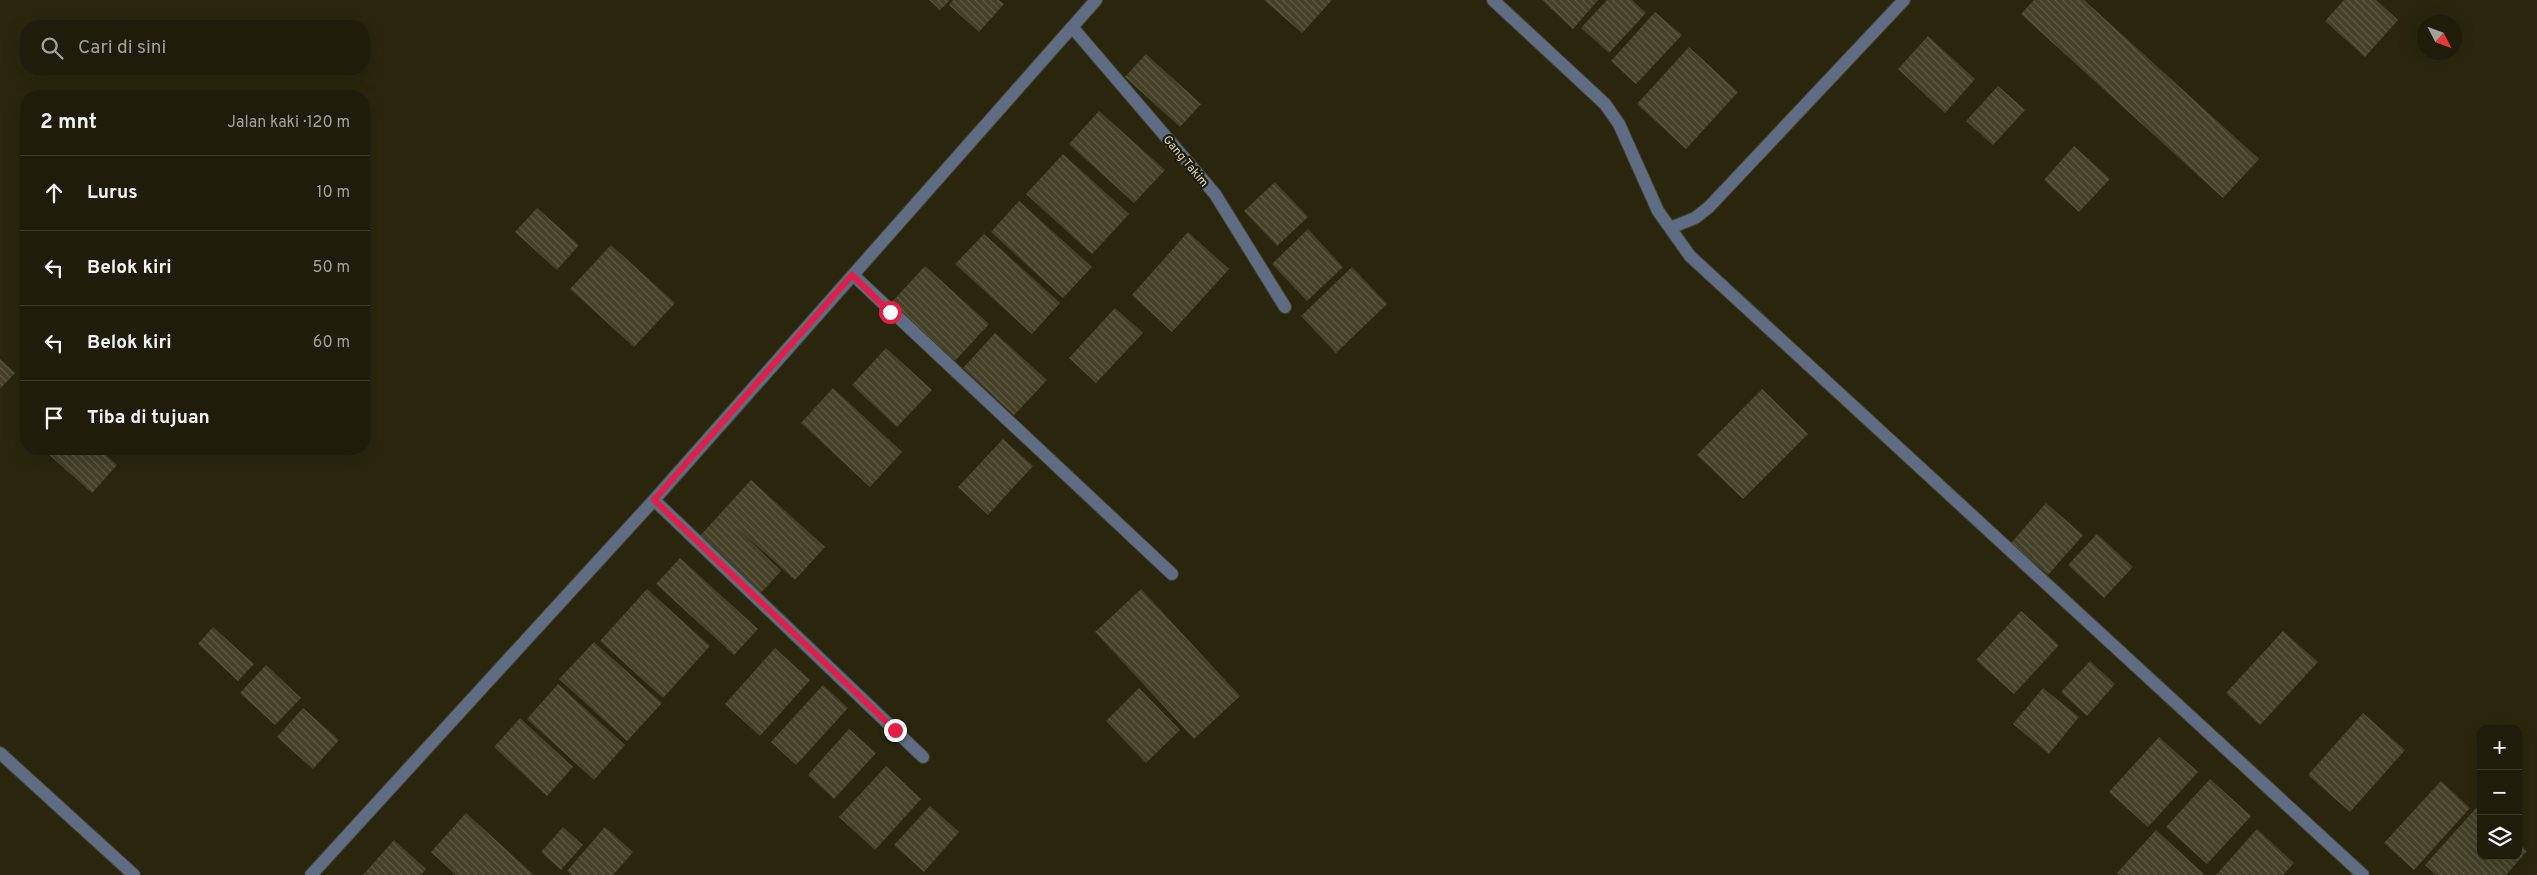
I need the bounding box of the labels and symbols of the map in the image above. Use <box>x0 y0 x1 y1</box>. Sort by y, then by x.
north arrow <box>2417 15 2462 60</box>
street label: Gang Takim <box>1159 132 1212 191</box>
route start <box>879 301 902 324</box>
route end <box>884 719 907 742</box>

